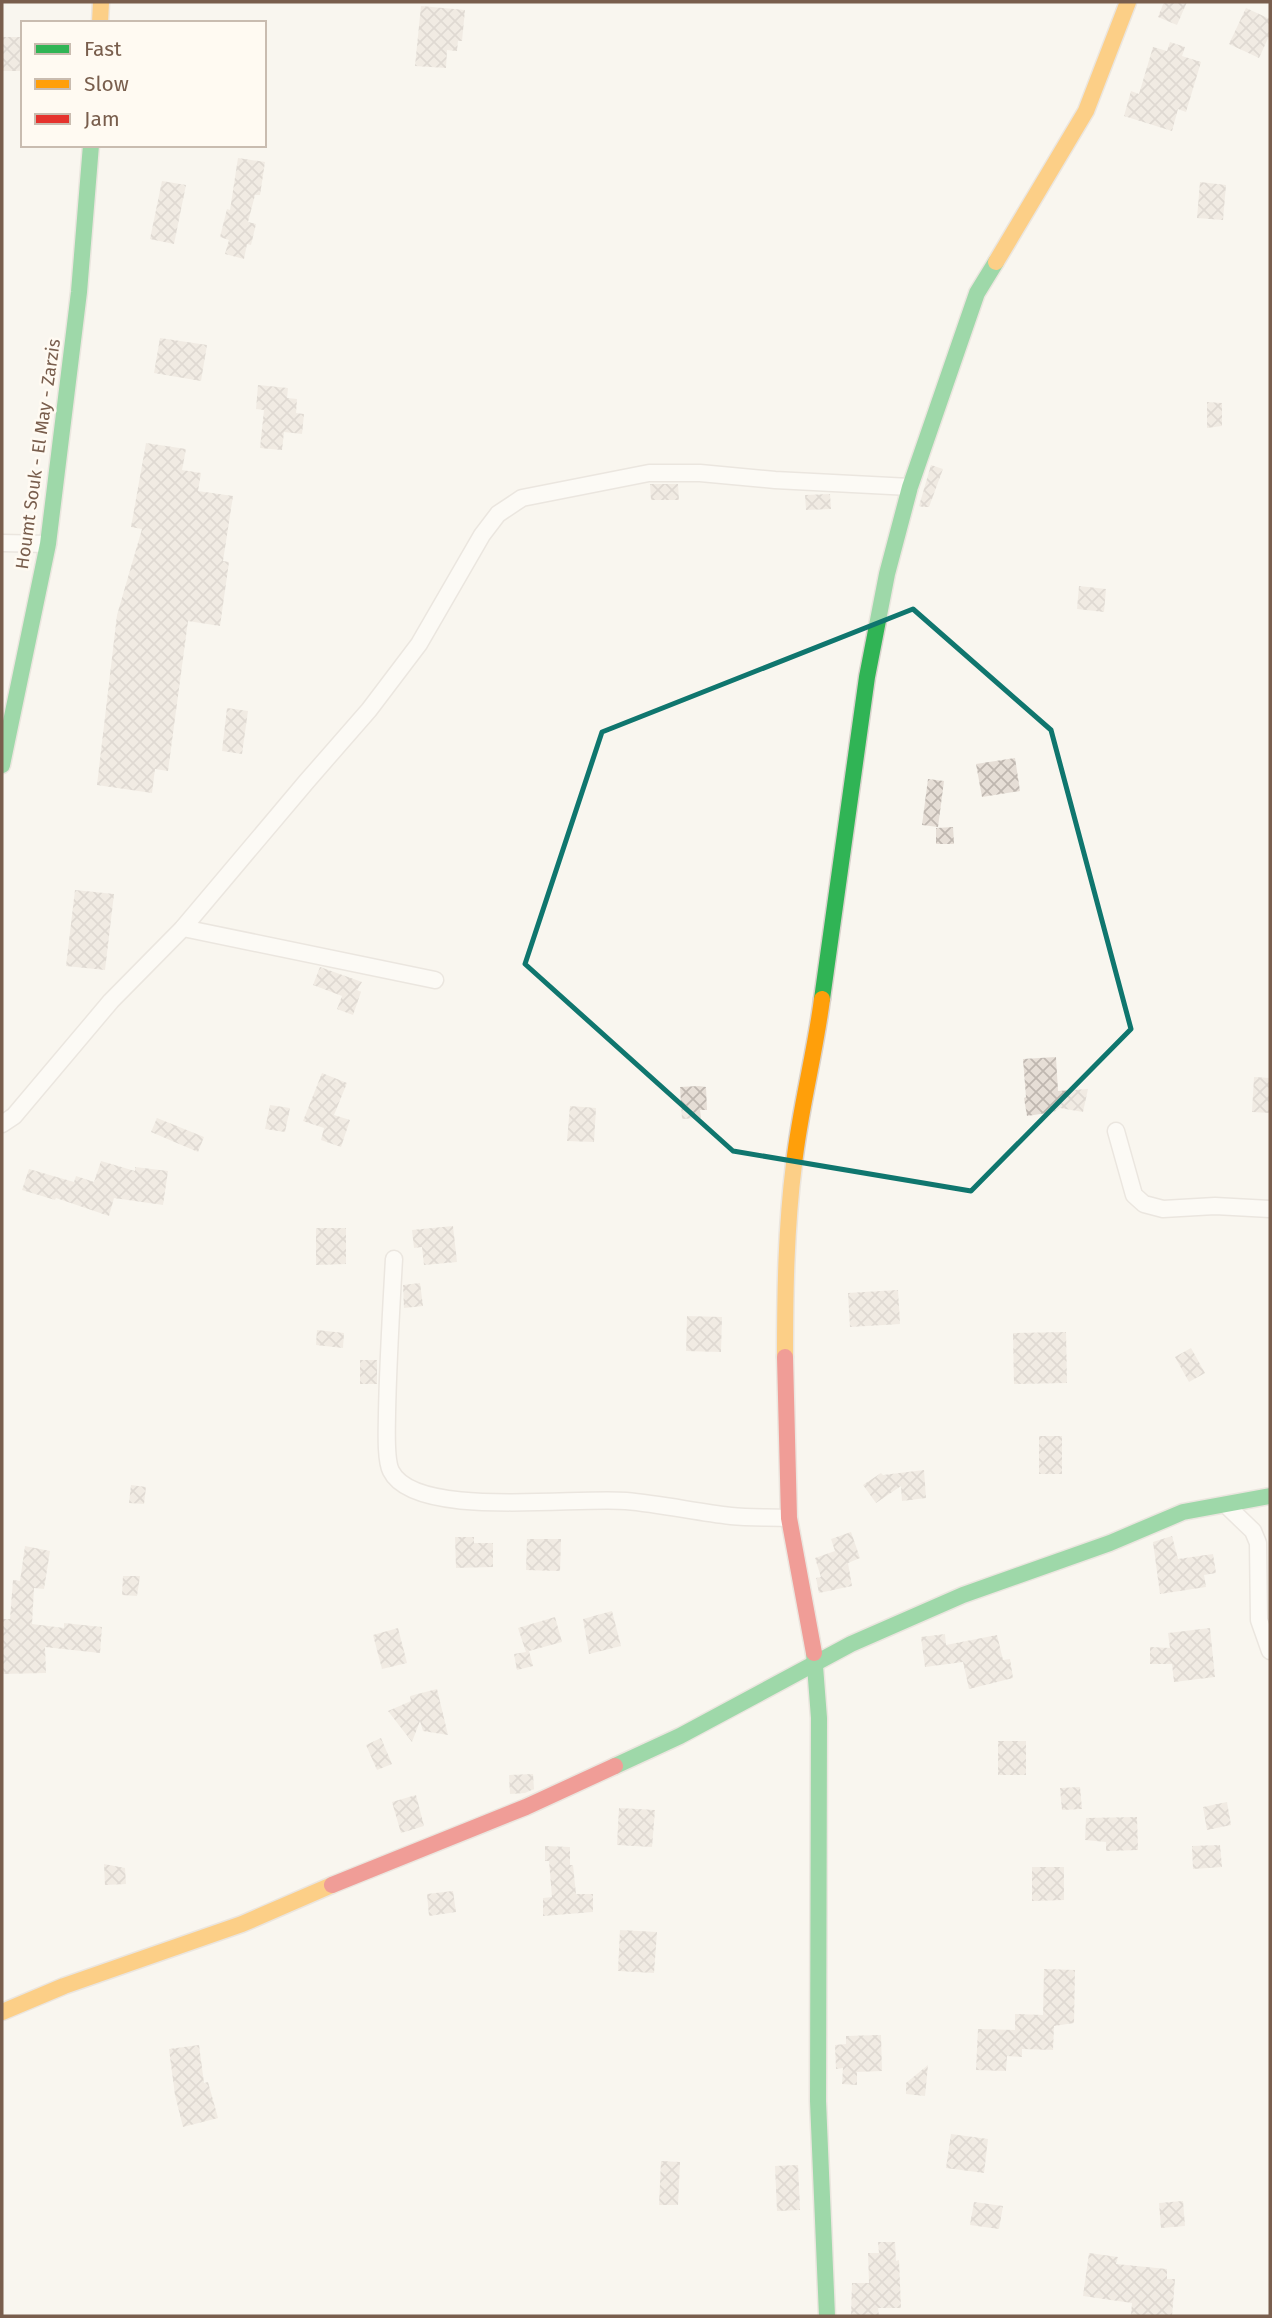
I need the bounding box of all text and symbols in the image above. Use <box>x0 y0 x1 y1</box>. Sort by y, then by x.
legend <box>21 21 266 147</box>
text: Fast <box>84 36 122 62</box>
text: Slow <box>84 71 129 97</box>
text: Jam <box>84 106 120 132</box>
street label: Houmt Souk - El May - Zarzis <box>11 337 65 571</box>

